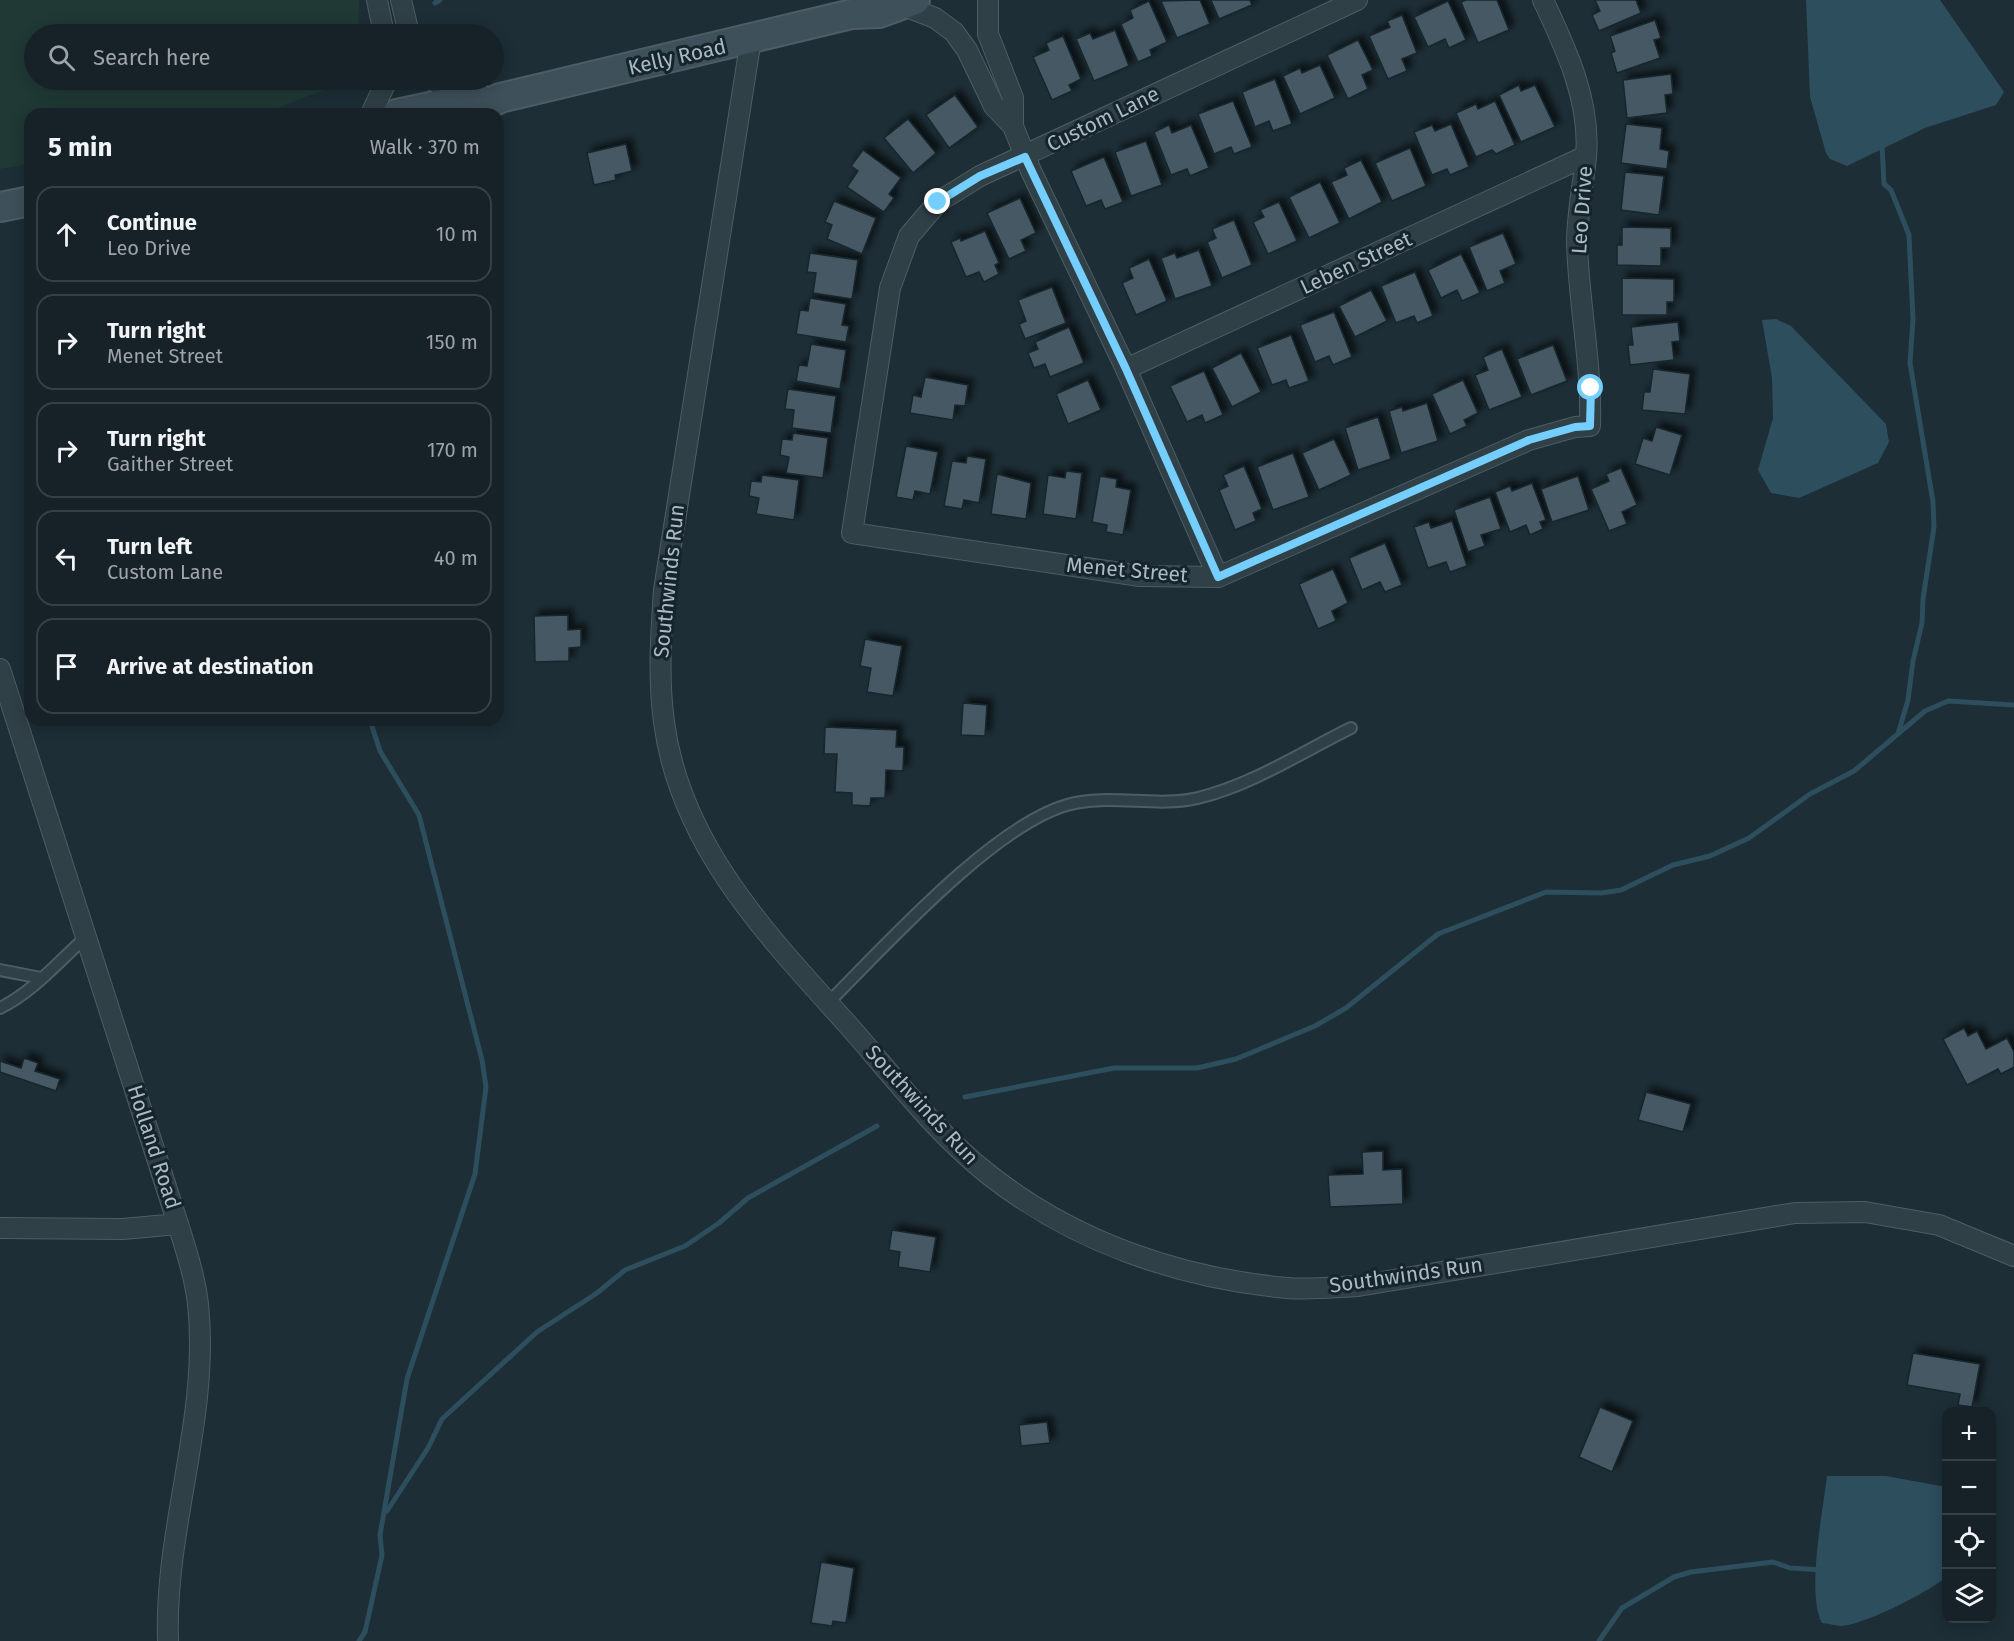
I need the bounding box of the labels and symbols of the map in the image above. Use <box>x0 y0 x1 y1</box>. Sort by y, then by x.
street label: Kelly Road <box>625 33 729 81</box>
street label: Custom Lane <box>1042 81 1164 157</box>
street label: Leo Drive <box>1566 165 1598 255</box>
route end <box>924 188 950 214</box>
street label: Leben Street <box>1296 226 1416 300</box>
route start <box>1577 374 1603 400</box>
street label: Southwinds Run <box>648 503 690 659</box>
street label: Menet Street <box>1065 552 1189 588</box>
street label: Southwinds Run <box>860 1040 984 1170</box>
street label: Holland Road <box>122 1082 186 1212</box>
street label: Southwinds Run <box>1328 1251 1484 1299</box>

